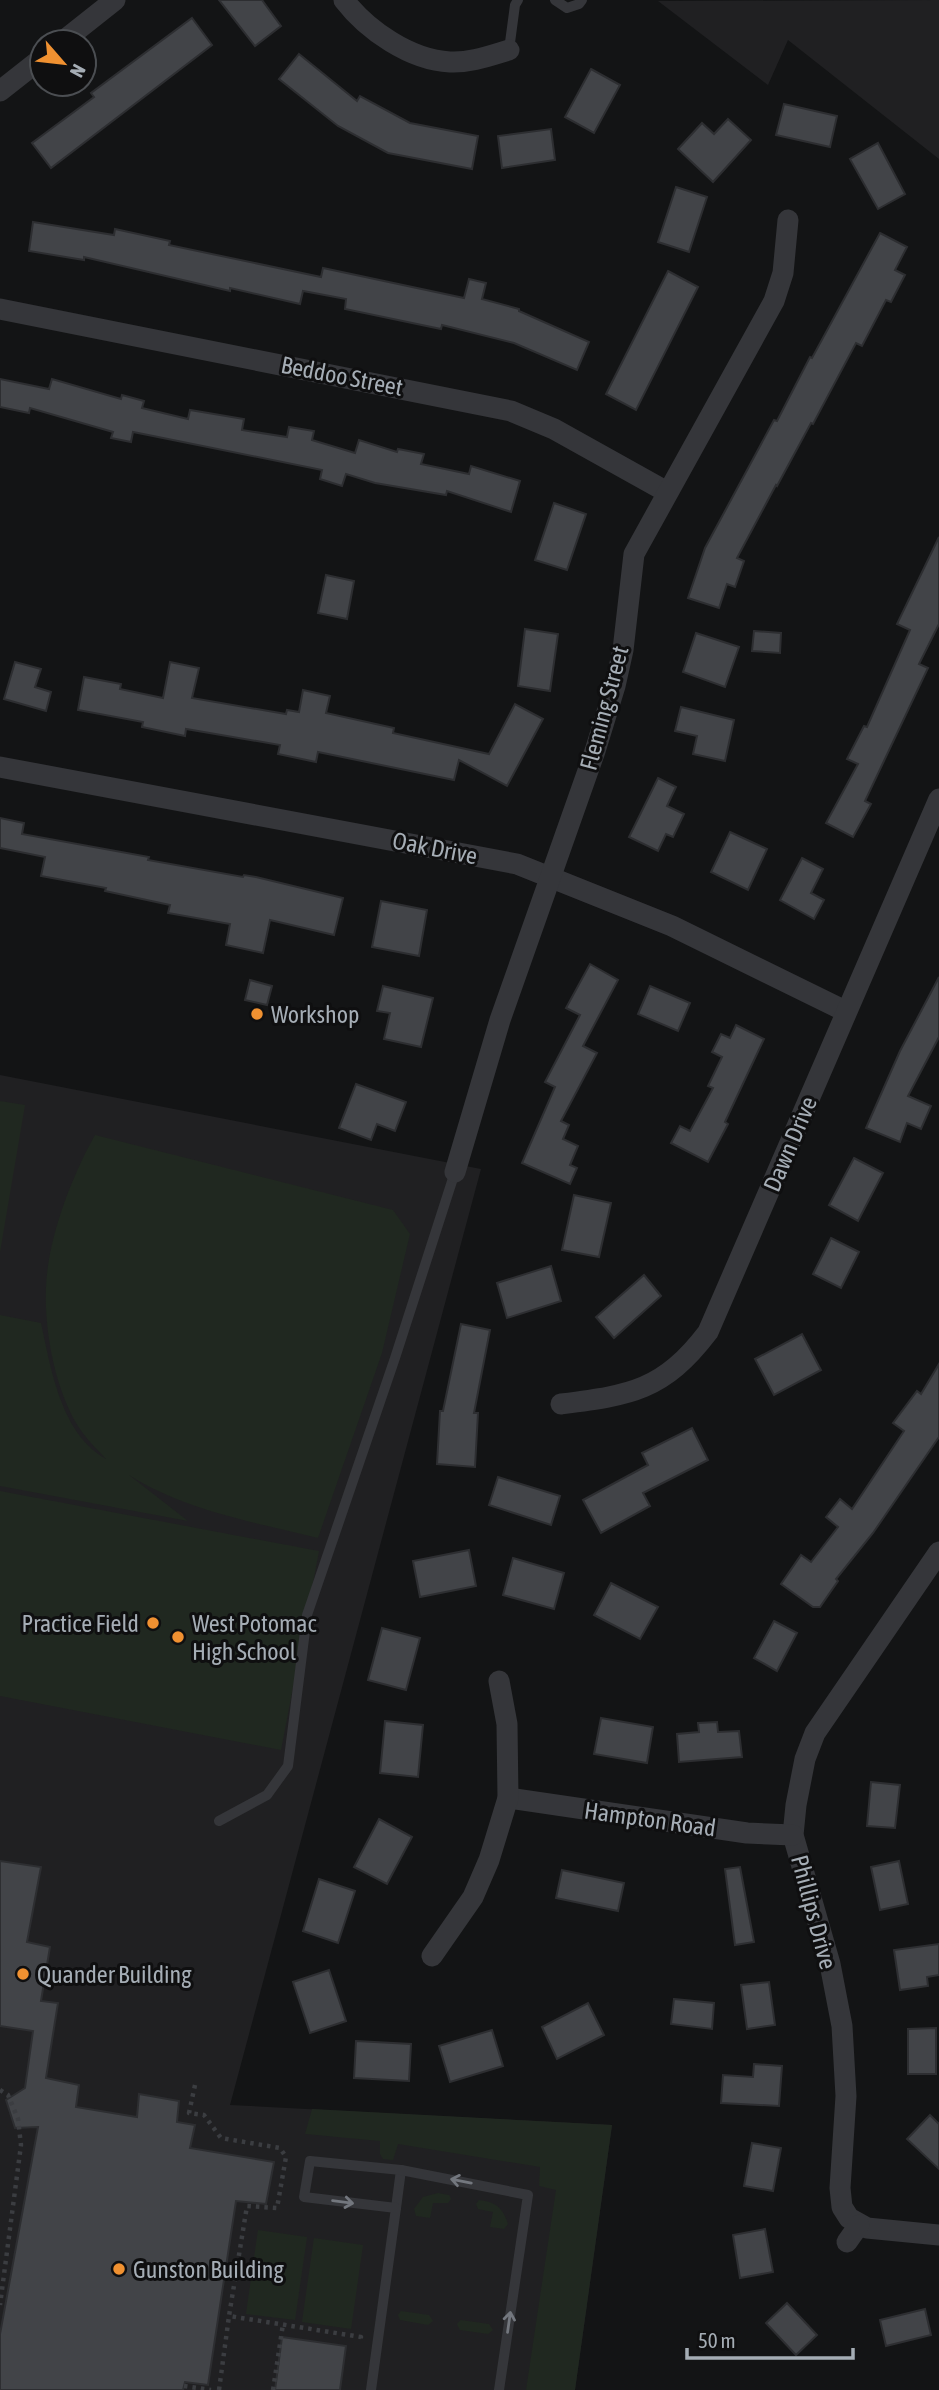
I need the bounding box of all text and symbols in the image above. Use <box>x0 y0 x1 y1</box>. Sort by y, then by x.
north arrow <box>28 28 98 98</box>
text: N <box>66 61 90 81</box>
street label: Beddoo Street <box>279 351 405 401</box>
street label: Fleming Street <box>574 643 634 773</box>
street label: Oak Drive <box>390 827 480 869</box>
place label: Workshop <box>271 1001 359 1028</box>
marker: Workshop <box>249 1006 265 1022</box>
street label: Dawn Drive <box>758 1092 822 1196</box>
place label: Practice Field <box>22 1610 139 1637</box>
place label: West Potomac High School <box>192 1610 316 1665</box>
marker: Practice Field <box>145 1615 161 1631</box>
marker: West Potomac High School <box>170 1629 186 1645</box>
street label: Hampton Road <box>583 1796 717 1842</box>
street label: Phillips Drive <box>786 1852 842 1972</box>
place label: Quander Building <box>37 1961 192 1988</box>
marker: Quander Building <box>15 1966 31 1982</box>
one-way arrow <box>450 2174 473 2187</box>
one-way arrow <box>331 2195 354 2208</box>
place label: Gunston Building <box>133 2256 284 2283</box>
marker: Gunston Building <box>111 2261 127 2277</box>
one-way arrow <box>503 2312 516 2334</box>
scale bar <box>687 2316 853 2360</box>
text: 50 m <box>698 2328 736 2352</box>

